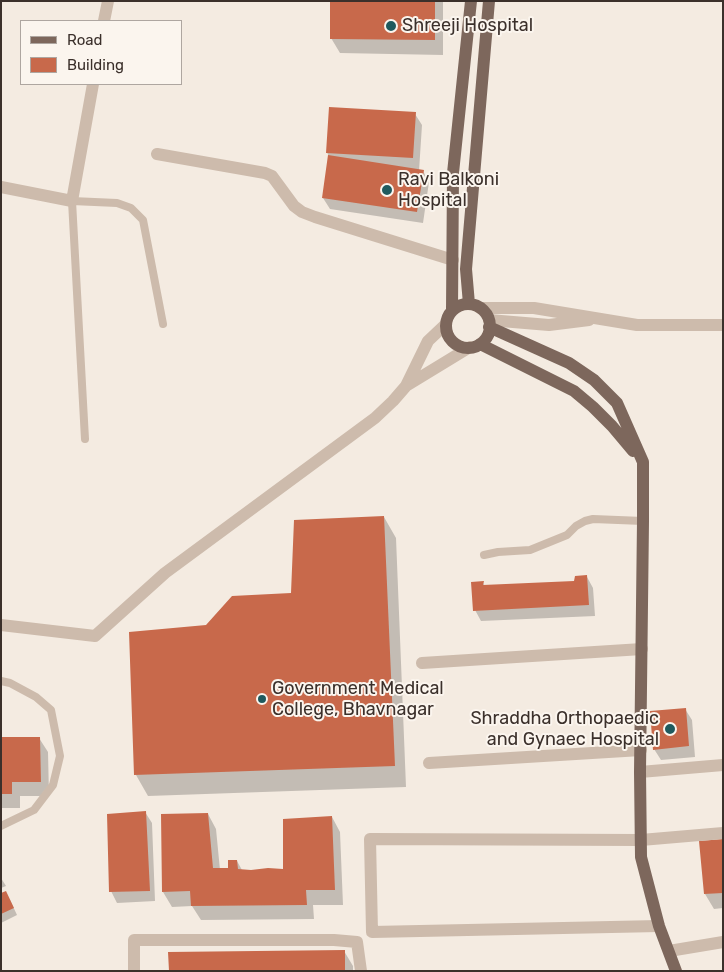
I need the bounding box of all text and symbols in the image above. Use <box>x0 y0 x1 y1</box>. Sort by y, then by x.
place label: Shreeji Hospital <box>402 15 533 37</box>
marker: Shreeji Hospital <box>384 19 398 33</box>
legend <box>20 20 182 85</box>
text: Road <box>67 31 103 49</box>
text: Building <box>67 56 124 74</box>
place label: Ravi Balkoni Hospital <box>398 169 499 212</box>
marker: Ravi Balkoni Hospital <box>380 183 394 197</box>
place label: Government Medical College, Bhavnagar <box>272 678 444 721</box>
marker: Government Medical College, Bhavnagar <box>256 693 268 705</box>
place label: Shraddha Orthopaedic and Gynaec Hospital <box>470 708 659 751</box>
marker: Shraddha Orthopaedic and Gynaec Hospital <box>663 722 677 736</box>

